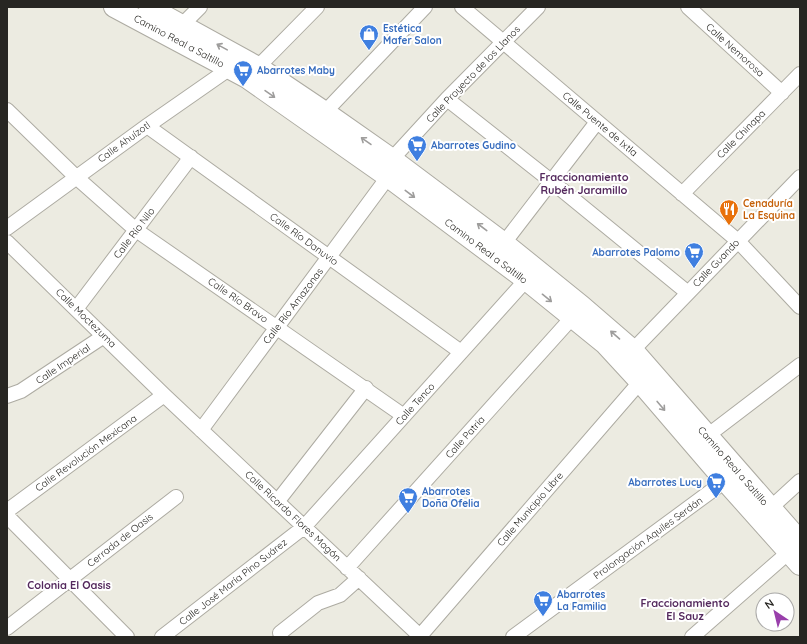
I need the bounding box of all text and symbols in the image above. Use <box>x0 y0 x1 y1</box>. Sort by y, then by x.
street label: Camino Real a Saltillo <box>132 12 226 70</box>
street label: Calle Nemorosa <box>703 20 767 80</box>
place label: Estética Mafer Salon <box>383 22 442 47</box>
shop icon: Estética Mafer Salon <box>358 23 380 51</box>
street label: Calle Proyecto de los Llanos <box>423 23 523 125</box>
one-way arrow <box>217 42 229 50</box>
supermarket icon: Abarrotes Maby <box>232 59 254 87</box>
place label: Abarrotes Maby <box>257 64 335 77</box>
street label: Calle Puente de Ixtla <box>560 89 640 159</box>
one-way arrow <box>264 90 275 98</box>
street label: Calle Chinapa <box>714 107 768 161</box>
street label: Calle Ahuízotl <box>95 119 153 165</box>
supermarket icon: Abarrotes Gudino <box>406 134 428 162</box>
one-way arrow <box>361 137 372 145</box>
place label: Abarrotes Gudino <box>431 139 516 152</box>
district label: Fraccionamiento Rubén Jaramillo <box>539 170 629 197</box>
one-way arrow <box>404 189 415 198</box>
place label: Cenaduría La Esquina <box>743 197 795 222</box>
restaurant icon: Cenaduría La Esquina <box>718 198 740 226</box>
street label: Calle Río Nilo <box>111 205 157 261</box>
street label: Calle Río Danuvio <box>267 210 341 268</box>
street label: Camino Real a Saltillo <box>442 216 530 286</box>
one-way arrow <box>477 222 488 231</box>
street label: Calle Guando <box>690 236 742 290</box>
supermarket icon: Abarrotes Palomo <box>683 241 705 269</box>
place label: Abarrotes Palomo <box>592 246 680 259</box>
street label: Calle Río Amazonas <box>260 265 326 347</box>
street label: Calle Río Bravo <box>205 274 271 326</box>
street label: Calle Moctezuma <box>53 286 119 350</box>
one-way arrow <box>542 293 552 302</box>
one-way arrow <box>611 331 621 340</box>
street label: Calle Imperial <box>33 341 93 387</box>
street label: Calle Tenco <box>392 380 438 428</box>
one-way arrow <box>657 401 666 411</box>
street label: Calle Revolución Mexicana <box>33 412 139 494</box>
street label: Calle Patria <box>442 413 488 461</box>
street label: Camino Real a Saltillo <box>695 424 771 508</box>
street label: Calle Ricardo Flores Magón <box>242 468 344 564</box>
street label: Calle Municipio Libre <box>494 469 566 549</box>
supermarket icon: Abarrotes Lucy <box>705 471 727 499</box>
place label: Abarrotes Lucy <box>628 476 702 489</box>
place label: Abarrotes Doña Ofelia <box>422 485 479 510</box>
supermarket icon: Abarrotes Doña Ofelia <box>397 486 419 514</box>
street label: Prolongación Aquiles Serdán <box>591 494 705 582</box>
street label: Cerrada de Oasis <box>84 510 156 570</box>
street label: Calle José María Pino Suárez <box>176 536 290 628</box>
district label: Colonia El Oasis <box>27 578 111 592</box>
place label: Abarrotes La Familia <box>557 588 606 613</box>
supermarket icon: Abarrotes La Familia <box>532 589 554 617</box>
north arrow <box>755 592 795 632</box>
district label: Fraccionamiento El Sauz <box>640 596 730 623</box>
text: N <box>762 596 777 612</box>

